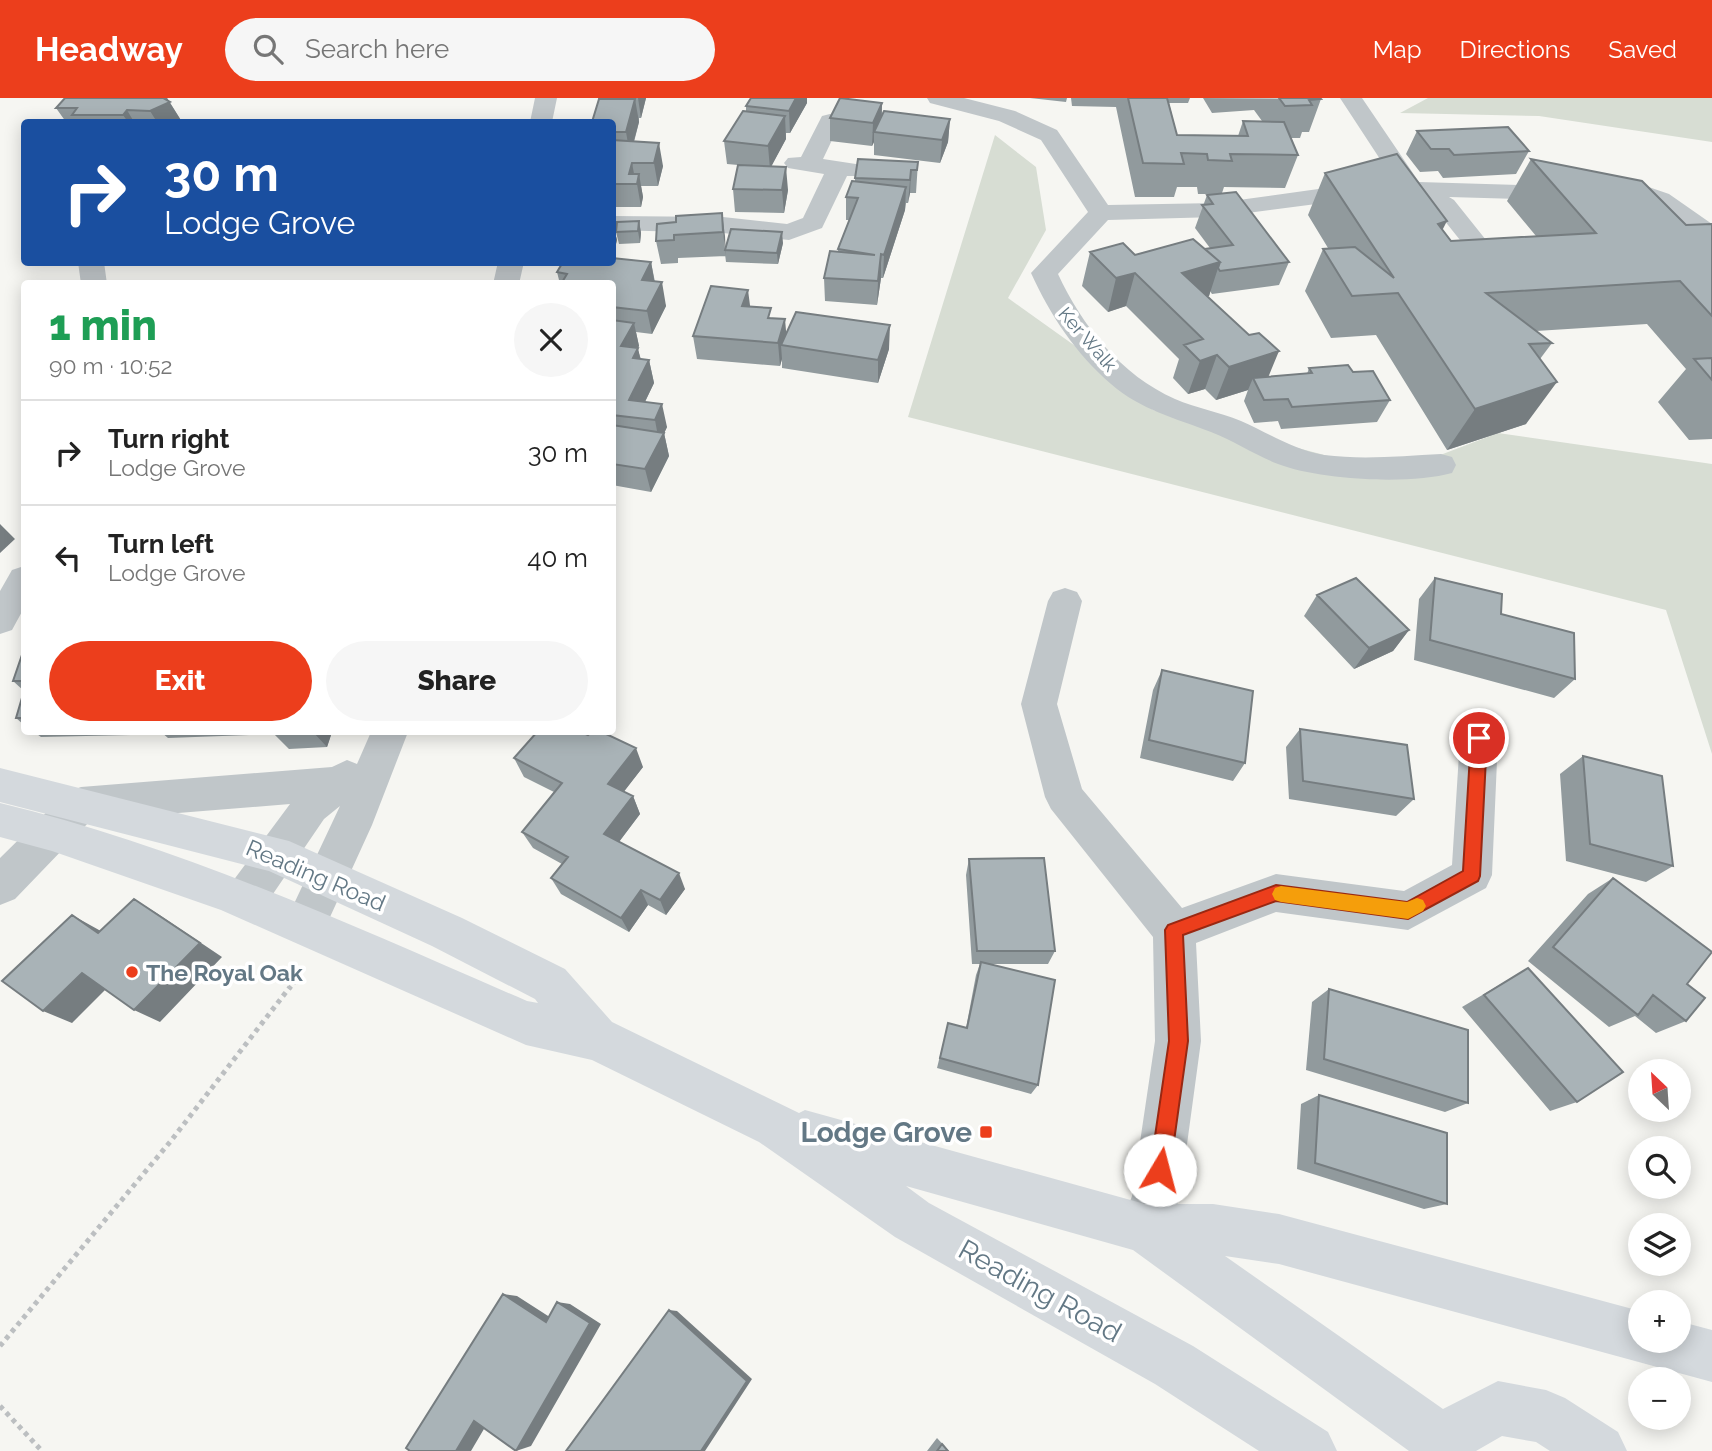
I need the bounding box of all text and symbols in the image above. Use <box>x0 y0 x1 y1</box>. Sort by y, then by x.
search box <box>225 18 715 81</box>
text: Headway <box>35 30 183 69</box>
icon: search <box>249 30 287 68</box>
text: Search here <box>305 34 449 64</box>
text: Map <box>1373 35 1422 64</box>
text: Directions <box>1460 35 1570 64</box>
text: Saved <box>1608 35 1677 64</box>
text: 30 m <box>164 145 279 202</box>
icon: right <box>49 147 140 238</box>
text: Lodge Grove <box>164 204 355 241</box>
text: 1 min <box>49 301 157 350</box>
street label: Ker Walk <box>1054 302 1122 376</box>
button: close <box>514 303 588 377</box>
text: 90 m · 10:52 <box>49 352 172 379</box>
text: Turn right <box>108 424 229 454</box>
icon: right <box>49 434 87 472</box>
text: 30 m <box>528 438 588 468</box>
text: Lodge Grove <box>108 454 246 481</box>
text: Turn left <box>108 529 214 559</box>
icon: left <box>49 539 87 577</box>
text: 40 m <box>527 543 588 573</box>
text: Lodge Grove <box>108 559 246 586</box>
button: Exit <box>49 641 312 721</box>
button: Share <box>326 641 588 721</box>
pin <box>1449 708 1509 768</box>
icon: arrive <box>1460 719 1498 757</box>
street label: Reading Road <box>242 834 390 916</box>
place label: The Royal Oak <box>146 959 303 986</box>
marker: The Royal Oak <box>124 964 140 980</box>
north arrow <box>1628 1059 1690 1122</box>
map controls <box>1628 1059 1691 1430</box>
place label: Lodge Grove <box>800 1116 972 1149</box>
marker: Lodge Grove <box>978 1124 994 1140</box>
position arrow <box>1123 1133 1197 1207</box>
button: search <box>1628 1136 1691 1199</box>
button: layers <box>1628 1213 1691 1276</box>
street label: Reading Road <box>953 1233 1127 1349</box>
button: + <box>1628 1290 1691 1353</box>
button: − <box>1628 1367 1691 1430</box>

